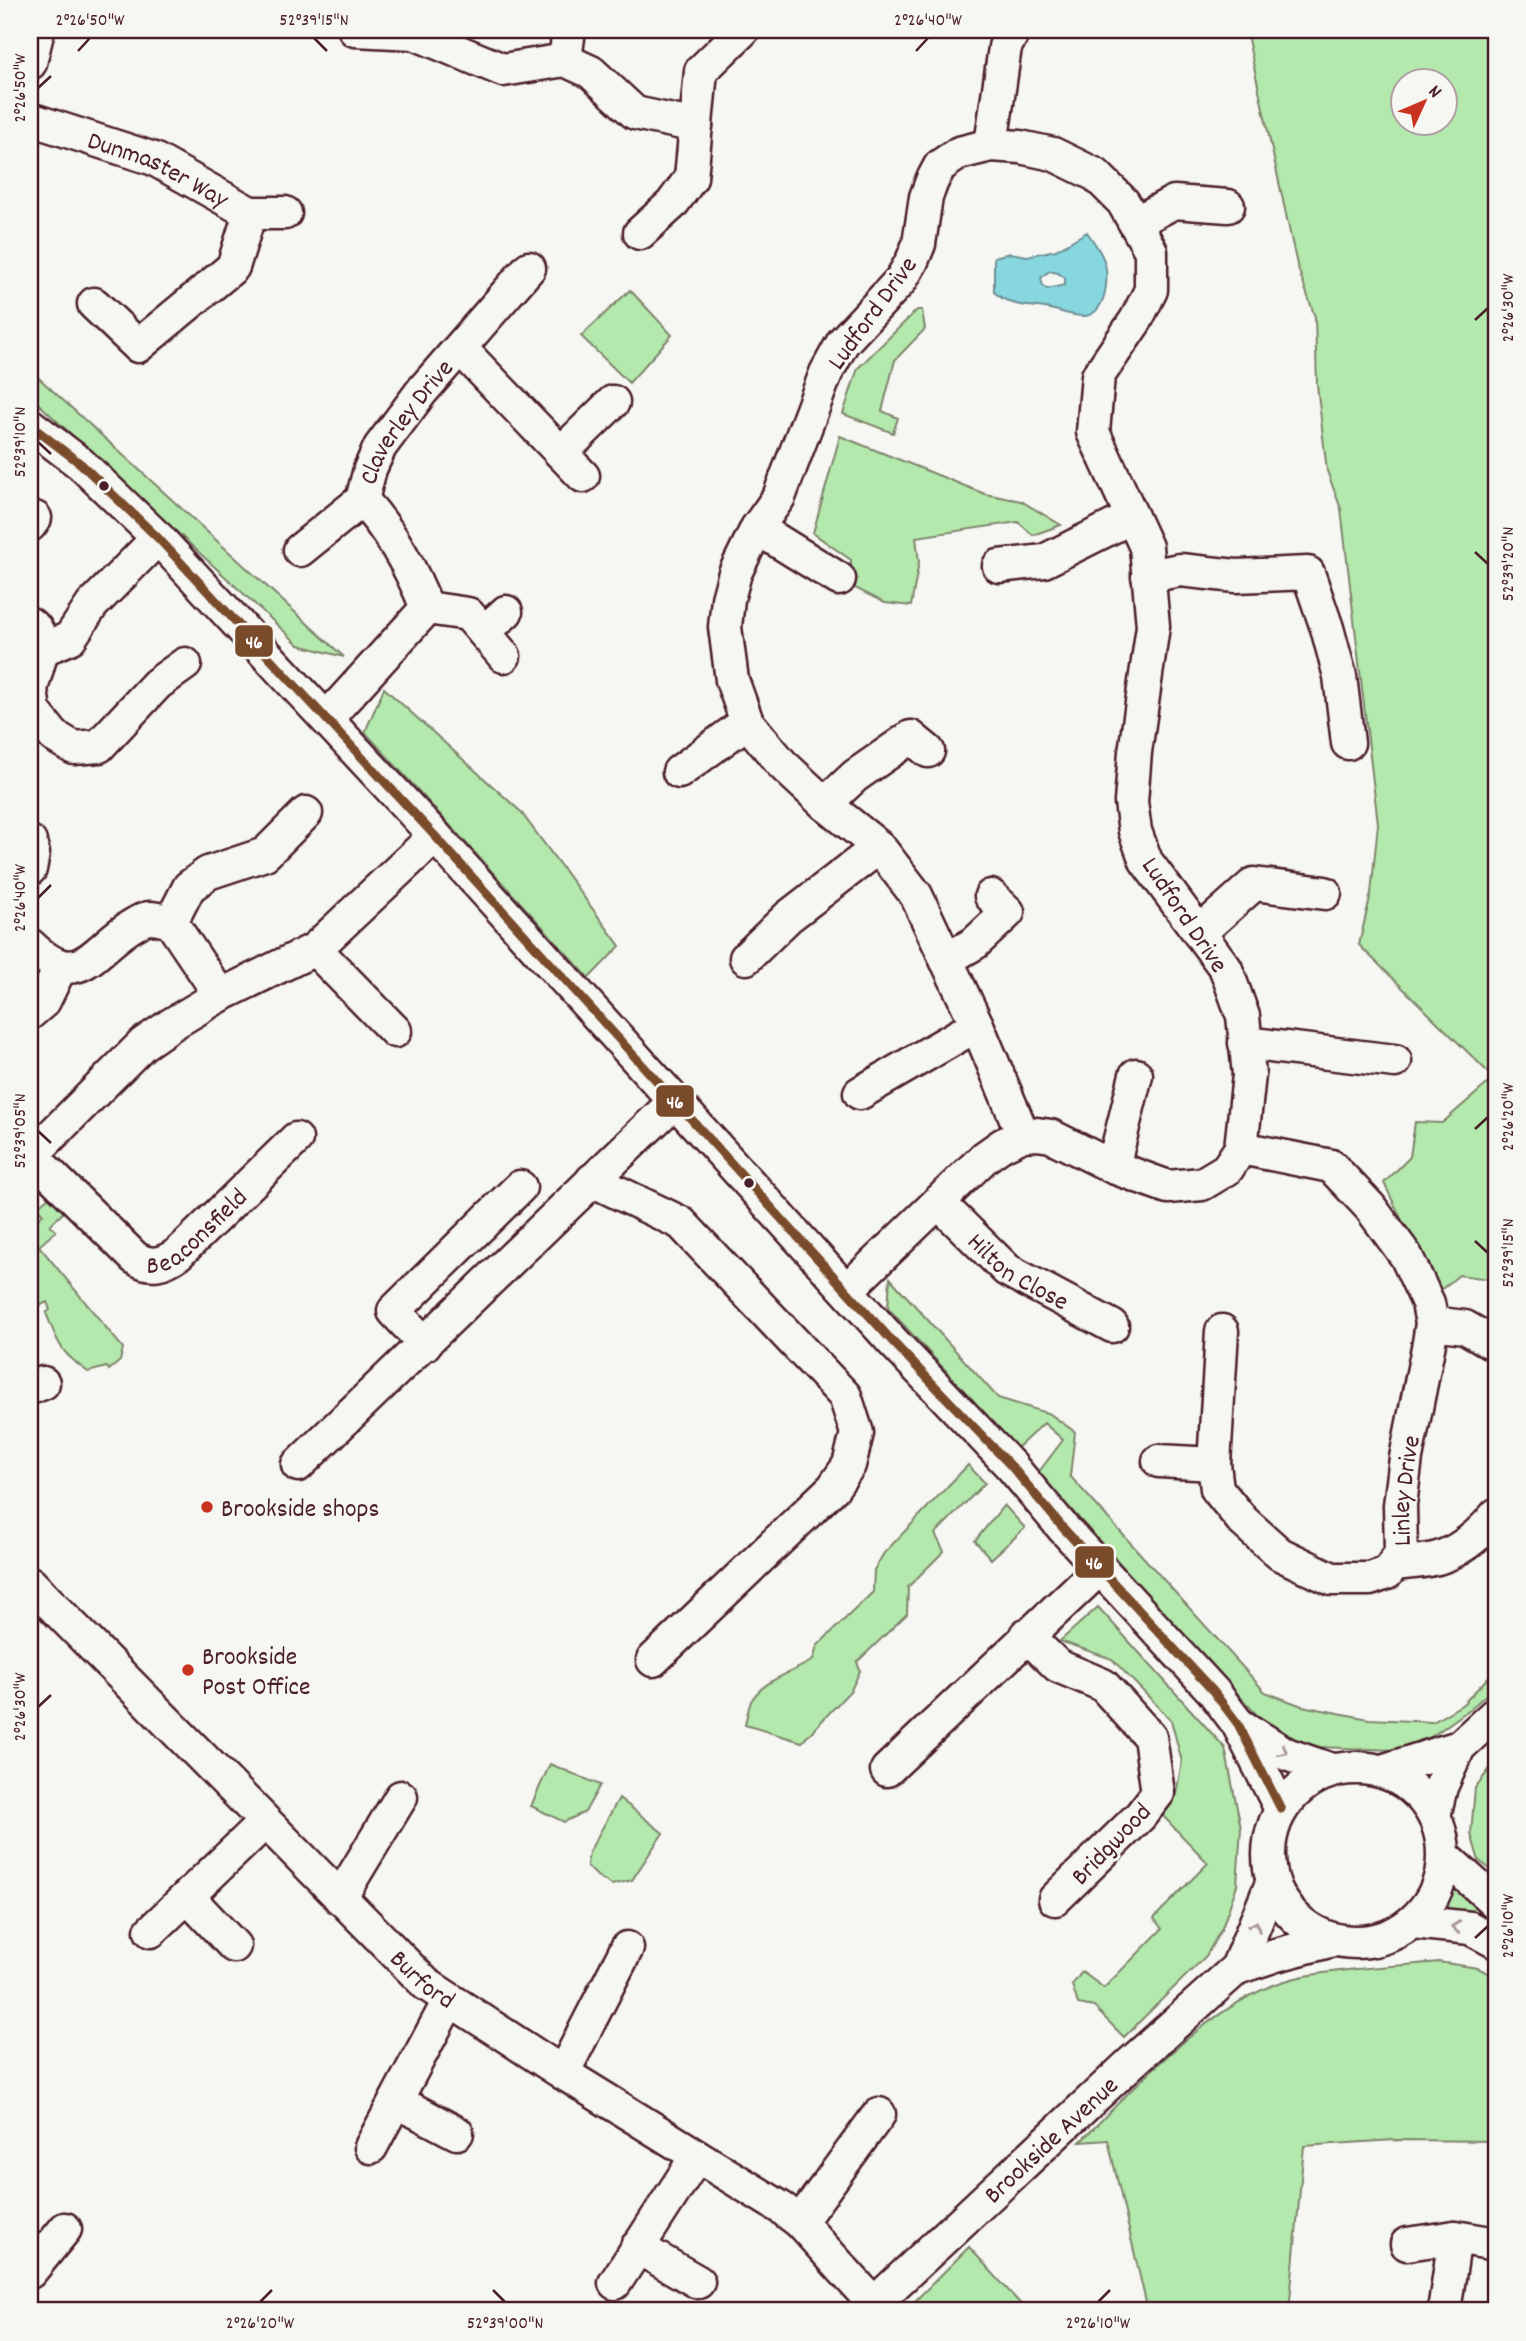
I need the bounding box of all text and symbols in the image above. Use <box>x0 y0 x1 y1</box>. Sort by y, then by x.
text: 2°26'50"W <box>56 9 125 34</box>
text: 52°39'15"N <box>279 9 349 34</box>
text: 2°26'40"W <box>894 9 963 34</box>
text: 2°26'50"W <box>9 53 34 122</box>
north arrow <box>1390 66 1460 136</box>
text: N <box>1421 80 1447 105</box>
street label: Dunmaster Way <box>82 124 235 219</box>
street label: Ludford Drive <box>820 250 928 379</box>
text: 2°26'30"W <box>1497 273 1522 342</box>
street label: Claverley Drive <box>352 352 464 489</box>
text: 52°39'10"N <box>9 407 34 477</box>
unlabelled marker <box>97 479 111 493</box>
text: 52°39'20"N <box>1497 527 1522 601</box>
line badge: 46 <box>234 624 274 658</box>
text: 46 <box>245 631 263 658</box>
street label: Ludford Drive <box>1131 851 1236 981</box>
text: 2°26'40"W <box>9 863 34 932</box>
text: 2°26'20"W <box>1497 1082 1522 1151</box>
line badge: 46 <box>655 1084 695 1118</box>
text: 46 <box>666 1091 684 1118</box>
text: 52°39'05"N <box>9 1093 34 1169</box>
unlabelled marker <box>742 1176 756 1190</box>
street label: Beaconsfield <box>146 1181 257 1286</box>
text: 52°39'15"N <box>1497 1218 1522 1288</box>
street label: Hilton Close <box>957 1226 1074 1322</box>
street label: Linley Drive <box>1385 1432 1432 1547</box>
place label: Brookside shops <box>221 1492 379 1529</box>
marker: Brookside shops <box>199 1499 215 1515</box>
line badge: 46 <box>1074 1545 1115 1579</box>
text: 46 <box>1085 1552 1103 1579</box>
place label: Brookside Post Office <box>202 1640 310 1707</box>
marker: Brookside Post Office <box>180 1662 196 1678</box>
text: 2°26'30"W <box>9 1672 34 1741</box>
one-way arrow <box>1276 1742 1288 1756</box>
street label: Bridgwood <box>1064 1796 1161 1895</box>
text: 2°26'10"W <box>1497 1893 1522 1958</box>
one-way arrow <box>1450 1919 1462 1934</box>
one-way arrow <box>1246 1920 1260 1932</box>
street label: Burford <box>380 1943 461 2020</box>
street label: Brookside Avenue <box>977 2069 1128 2214</box>
text: 2°26'20"W <box>226 2312 295 2337</box>
text: 52°39'00"N <box>467 2312 543 2337</box>
text: 2°26'10"W <box>1066 2312 1131 2337</box>

